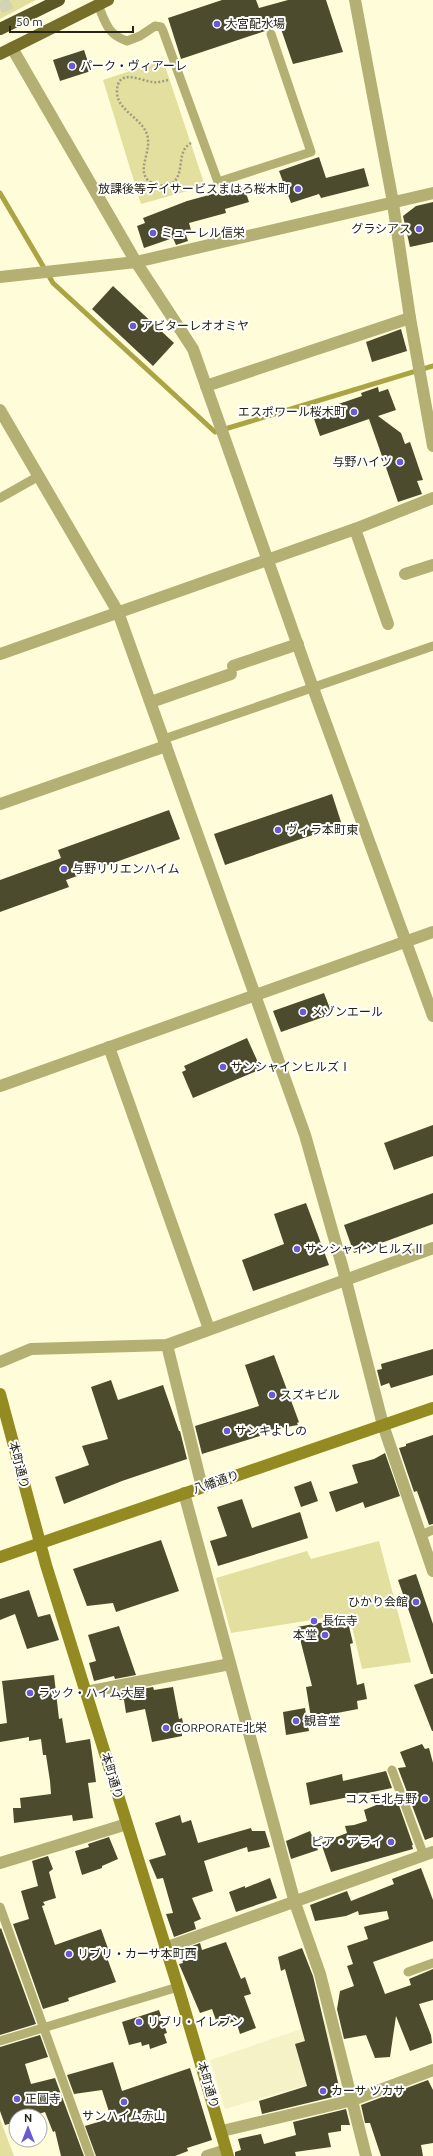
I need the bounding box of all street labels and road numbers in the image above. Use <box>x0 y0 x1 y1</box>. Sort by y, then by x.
street label: 本町通り <box>7 1440 32 1490</box>
street label: 八幡通り <box>191 1468 241 1495</box>
street label: 本町通り <box>99 1751 126 1801</box>
street label: 本町通り <box>195 2060 222 2110</box>

